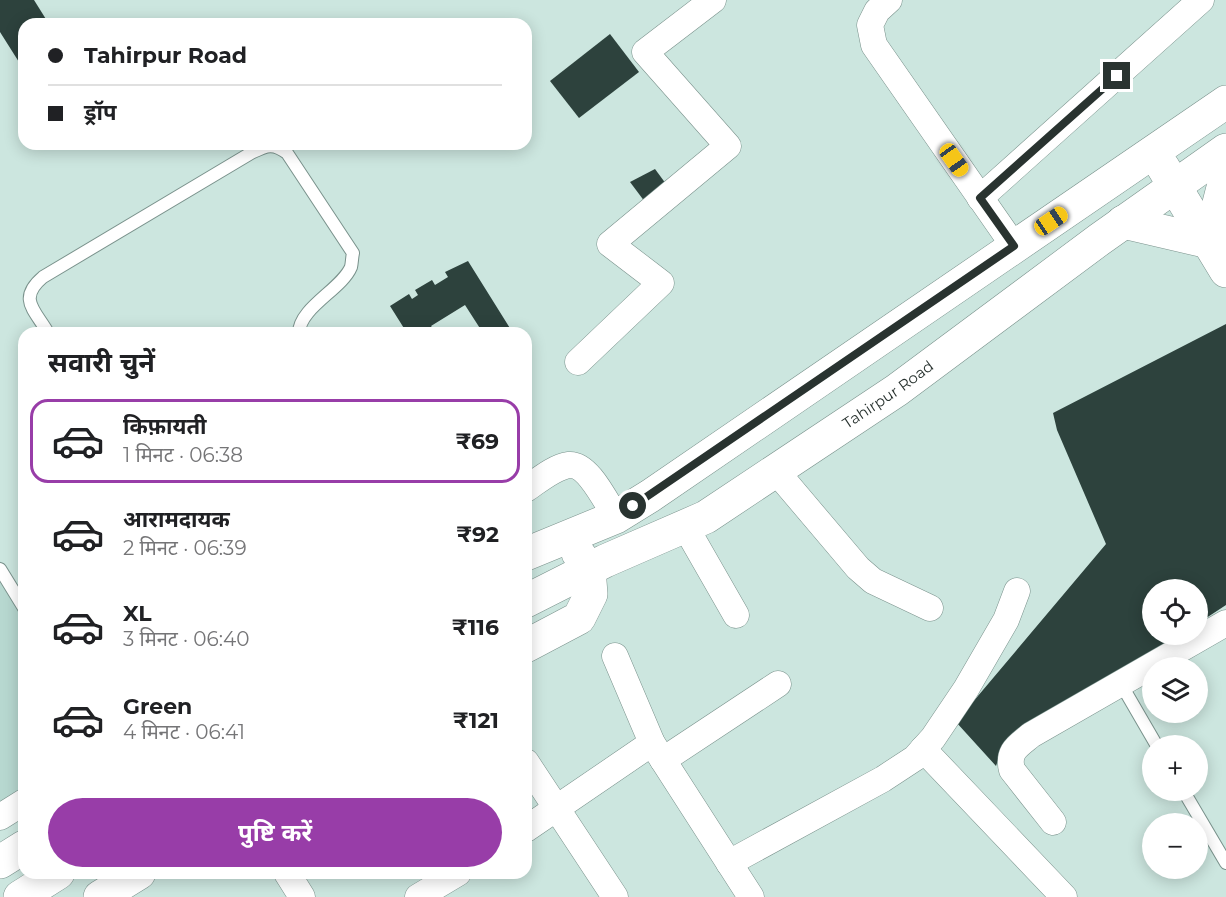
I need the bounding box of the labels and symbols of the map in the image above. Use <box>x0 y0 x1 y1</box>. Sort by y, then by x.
route end <box>1103 62 1130 89</box>
car <box>936 140 972 180</box>
car <box>1031 203 1071 239</box>
street label: Tahirpur Road <box>839 356 937 433</box>
route start <box>619 492 646 519</box>

